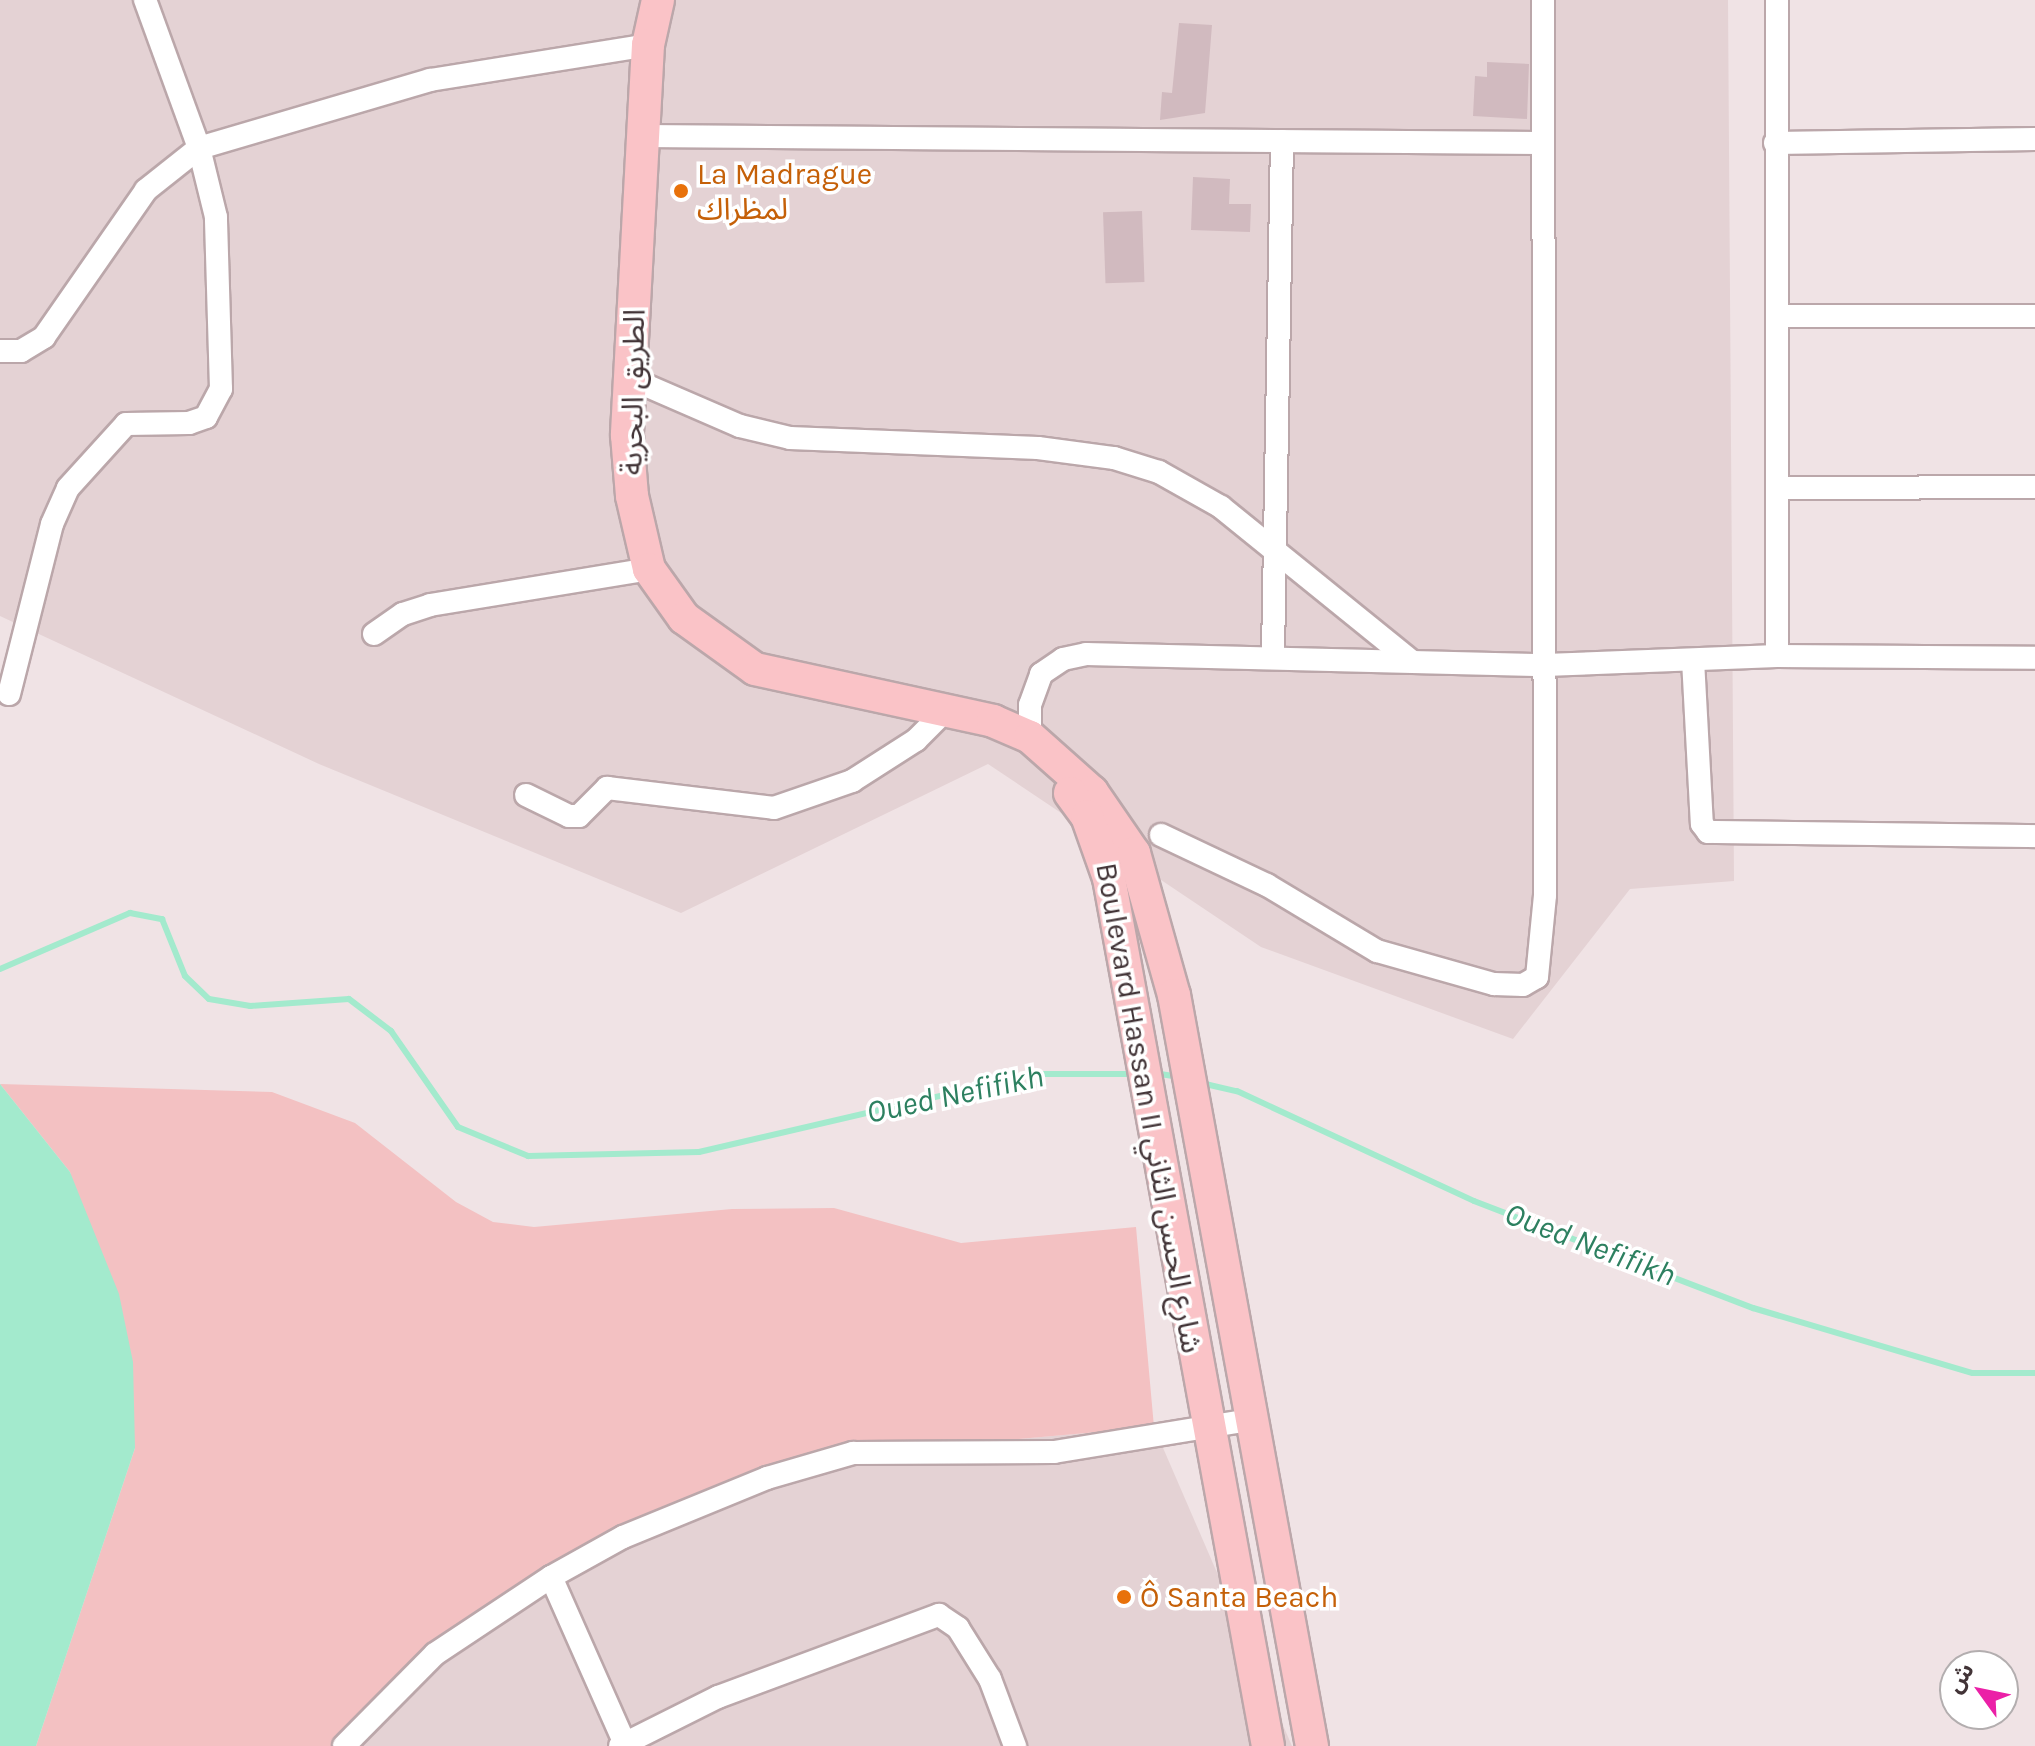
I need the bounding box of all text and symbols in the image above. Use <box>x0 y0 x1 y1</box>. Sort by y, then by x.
place label: La Madrague لمظراك <box>697 156 872 226</box>
marker: La Madrague لمظراك <box>672 182 690 200</box>
street label: الطريق البحرية <box>614 308 652 476</box>
street label: Boulevard Hassan II شارع الحسن الثاني <box>1088 860 1210 1356</box>
water label: Oued Nefifikh <box>863 1058 1047 1132</box>
water label: Oued Nefifikh <box>1499 1195 1681 1295</box>
place label: Ô Santa Beach <box>1140 1579 1338 1615</box>
marker: Ô Santa Beach <box>1115 1588 1133 1606</box>
north arrow <box>1939 1650 2019 1730</box>
text: ش <box>1941 1658 1980 1698</box>

